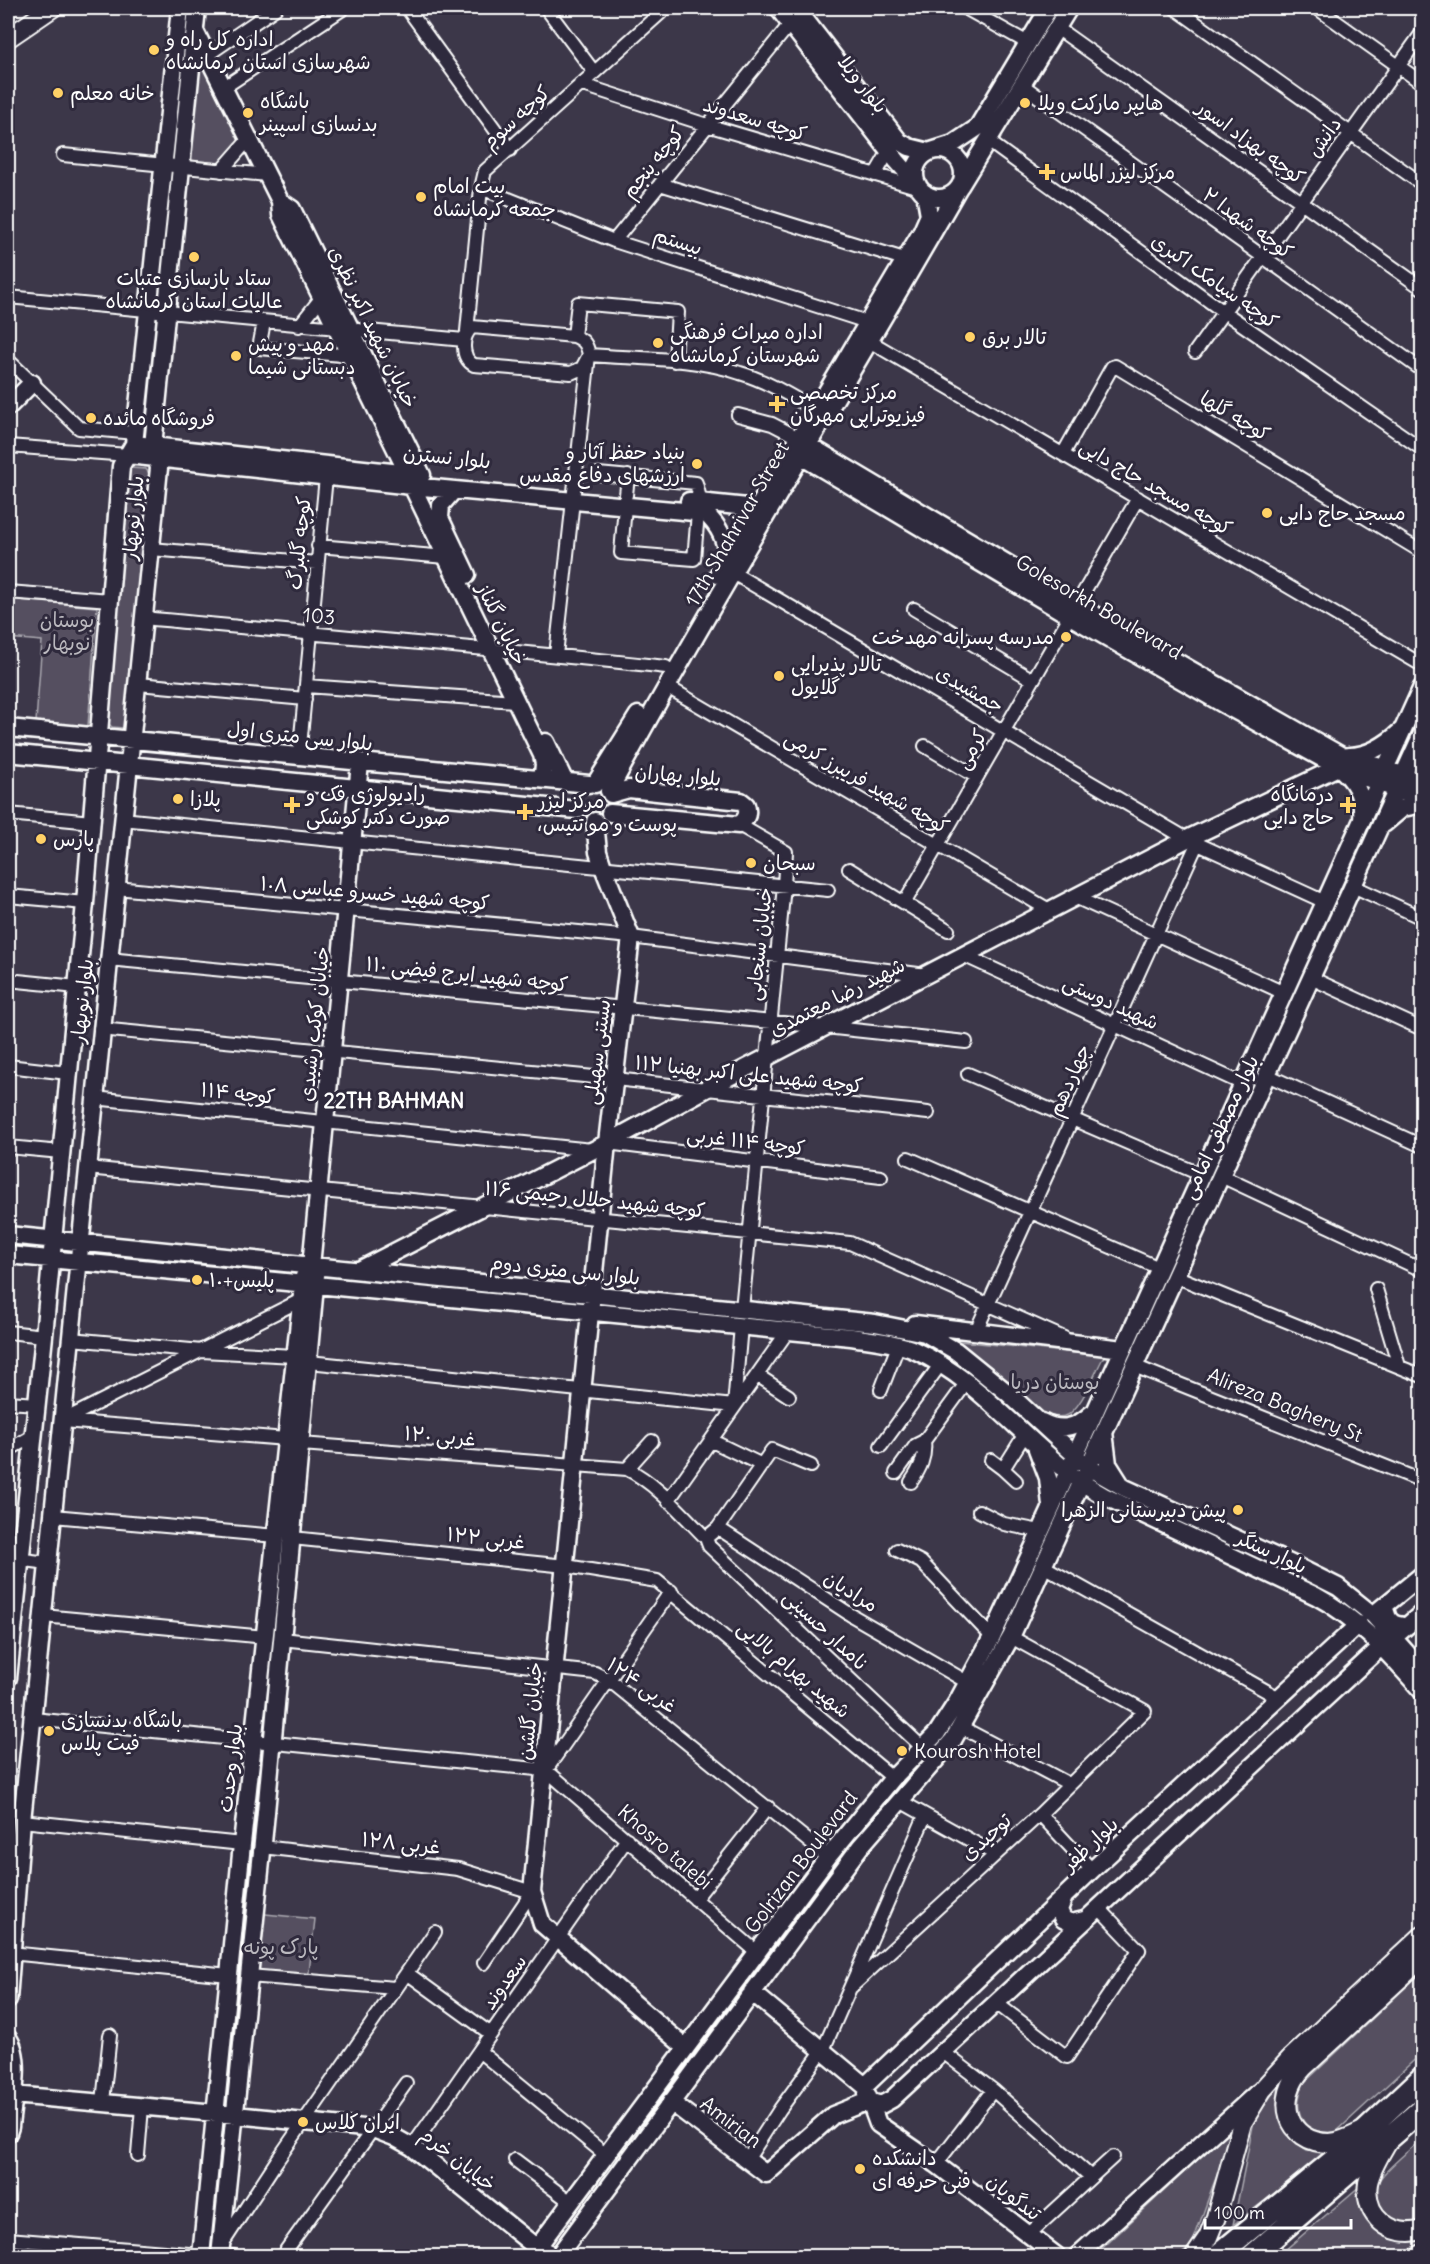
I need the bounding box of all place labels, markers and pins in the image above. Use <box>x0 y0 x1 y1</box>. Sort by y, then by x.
place label: اداره کل راه و شهرسازی استان کرمانشاه <box>164 26 371 74</box>
marker: اداره کل راه و شهرسازی استان کرمانشاه <box>147 43 161 57</box>
place label: خانه معلم <box>70 80 155 108</box>
marker: خانه معلم <box>51 86 65 100</box>
place label: باشگاه بدنسازی اسپینر <box>258 88 378 137</box>
place label: هایپر مارکت ویلا <box>1037 90 1163 116</box>
marker: هایپر مارکت ویلا <box>1018 96 1032 110</box>
marker: باشگاه بدنسازی اسپینر <box>241 106 255 120</box>
place label: مرکز لیزر الماس <box>1060 159 1175 184</box>
marker: مرکز لیزر الماس <box>1038 163 1056 181</box>
place label: بیت امام جمعه کرمانشاه <box>433 173 556 221</box>
marker: بیت امام جمعه کرمانشاه <box>414 190 428 204</box>
marker: ستاد بازسازی عتبات عالیات استان کرمانشاه <box>187 250 201 264</box>
place label: ستاد بازسازی عتبات عالیات استان کرمانشاه <box>106 265 282 313</box>
place label: اداره میراث فرهنگی شهرستان کرمانشاه <box>670 319 823 367</box>
place label: تالار برق <box>982 324 1046 349</box>
marker: تالار برق <box>963 330 977 344</box>
place label: مهد و پیش دبستانی شیما <box>248 331 355 380</box>
marker: اداره میراث فرهنگی شهرستان کرمانشاه <box>651 336 665 350</box>
marker: مهد و پیش دبستانی شیما <box>229 349 243 363</box>
place label: مرکز تخصصی فیزیوتراپی مهرگان <box>790 379 926 428</box>
marker: مرکز تخصصی فیزیوتراپی مهرگان <box>768 395 786 413</box>
place label: فروشگاه مائده <box>103 405 215 430</box>
marker: فروشگاه مائده <box>84 411 98 425</box>
place label: بنیاد حفظ آثار و ارزشهای دفاع مقدس <box>519 439 685 489</box>
marker: بنیاد حفظ آثار و ارزشهای دفاع مقدس <box>690 457 704 471</box>
place label: مسجد حاج دایی <box>1279 500 1406 527</box>
marker: مسجد حاج دایی <box>1260 506 1274 520</box>
place label: مدرسه پسرانه مهدخت <box>872 624 1054 650</box>
marker: مدرسه پسرانه مهدخت <box>1059 630 1073 644</box>
place label: تالار پذیرایی گلایول <box>791 651 882 699</box>
marker: تالار پذیرایی گلایول <box>772 669 786 683</box>
place label: رادیولوژی فک و صورت دکتر کوشکی <box>304 781 450 830</box>
place label: درمانگاه حاج دایی <box>1264 781 1334 831</box>
place label: پلازا <box>190 786 221 812</box>
place label: مرکز لیزر ،پوست و مو تتیس <box>536 788 677 837</box>
marker: پلازا <box>171 792 185 806</box>
marker: رادیولوژی فک و صورت دکتر کوشکی <box>283 796 301 814</box>
marker: درمانگاه حاج دایی <box>1339 796 1357 814</box>
marker: مرکز لیزر ،پوست و مو تتیس <box>516 803 534 821</box>
place label: پارس <box>53 826 94 852</box>
marker: پارس <box>34 832 48 846</box>
place label: سبحان <box>763 850 816 875</box>
marker: سبحان <box>744 856 758 870</box>
place label: پلیس+۱۰ <box>209 1267 275 1293</box>
marker: پلیس+۱۰ <box>190 1273 204 1287</box>
place label: پیش دبیرستانی الزهرا <box>1061 1497 1226 1523</box>
marker: پیش دبیرستانی الزهرا <box>1231 1503 1245 1517</box>
place label: باشگاه بدنسازی فیت پلاس <box>61 1707 182 1756</box>
marker: باشگاه بدنسازی فیت پلاس <box>42 1724 56 1738</box>
place label: Kourosh Hotel <box>914 1738 1041 1763</box>
marker: Kourosh Hotel <box>895 1744 909 1758</box>
place label: ایران کلاس <box>315 2109 400 2134</box>
marker: ایران کلاس <box>296 2115 310 2129</box>
place label: دانشکده فنی حرفه ای <box>872 2145 971 2194</box>
marker: دانشکده فنی حرفه ای <box>853 2162 867 2176</box>

